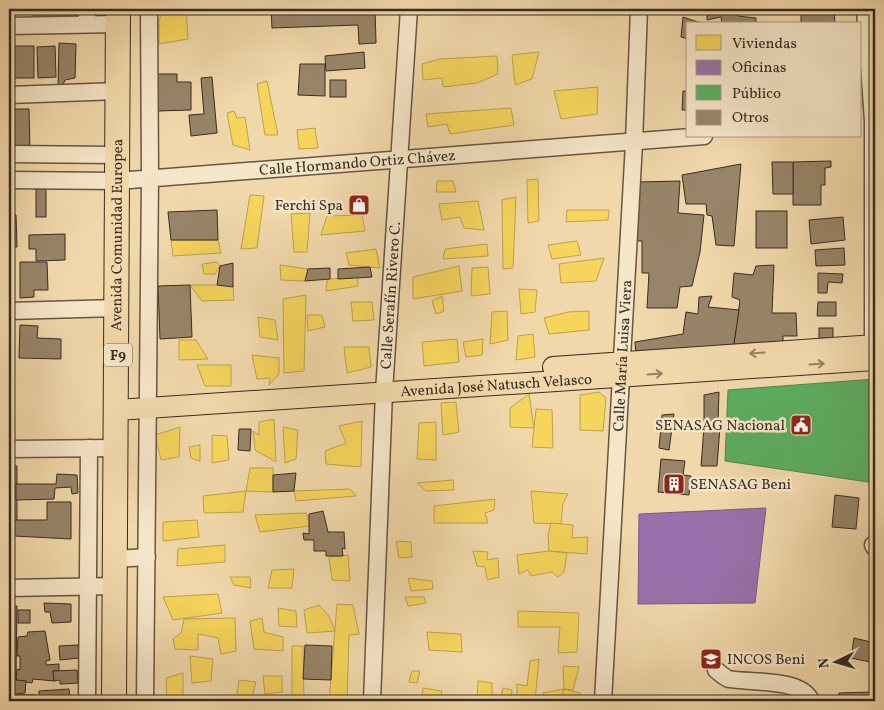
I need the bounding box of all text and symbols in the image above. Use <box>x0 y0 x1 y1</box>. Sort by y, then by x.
legend <box>686 22 862 138</box>
text: Viviendas <box>732 34 797 55</box>
text: Oficinas <box>732 58 786 79</box>
text: Público <box>732 84 781 105</box>
text: Otros <box>732 108 769 129</box>
street label: Avenida Comunidad Europea <box>107 139 129 331</box>
street label: Calle Hormando Ortiz Chávez <box>258 146 456 182</box>
shop icon: Ferchi Spa <box>347 193 371 217</box>
place label: Ferchi Spa <box>275 196 343 217</box>
street label: Calle Serafín Rivero C. <box>377 221 407 370</box>
street label: Calle María Luisa Viera <box>609 279 638 432</box>
road number: F9 <box>104 344 132 366</box>
one-way arrow <box>749 348 765 358</box>
one-way arrow <box>809 359 825 368</box>
street label: Avenida José Natusch Velasco <box>400 370 593 403</box>
one-way arrow <box>646 370 662 379</box>
public building icon: SENASAG Nacional <box>789 413 813 437</box>
place label: SENASAG Nacional <box>655 416 785 437</box>
building icon: SENASAG Beni <box>662 472 686 496</box>
place label: SENASAG Beni <box>690 475 791 496</box>
north arrow <box>812 638 862 688</box>
school or university icon: INCOS Beni <box>699 647 723 671</box>
place label: INCOS Beni <box>727 650 805 671</box>
text: N <box>815 657 834 669</box>

